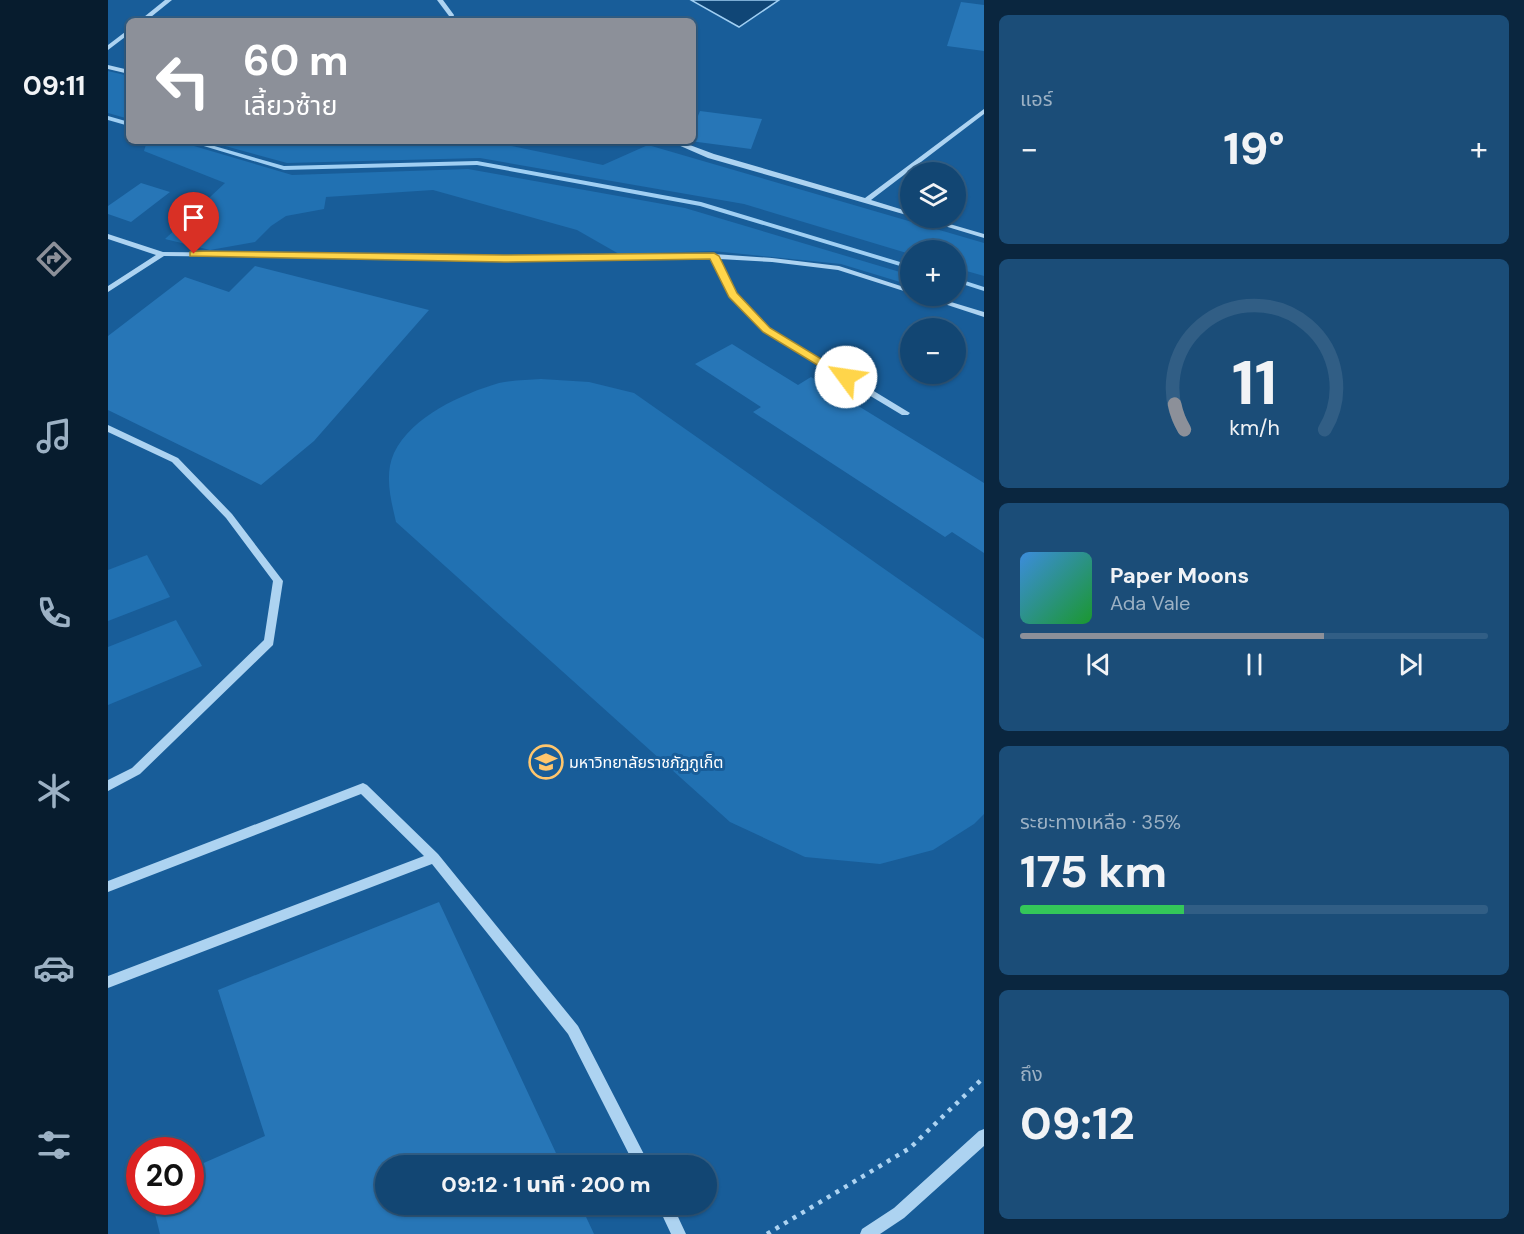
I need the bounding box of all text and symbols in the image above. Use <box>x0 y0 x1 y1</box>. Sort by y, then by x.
text: 60 m <box>243 33 349 88</box>
icon: left <box>144 42 222 120</box>
text: 09:11 <box>23 68 85 103</box>
text: แอร์ <box>1020 86 1052 112</box>
text: เลี้ยวซ้าย <box>243 88 337 123</box>
text: 19° <box>1223 119 1285 178</box>
text: − <box>1020 127 1038 170</box>
text: + <box>1470 127 1488 170</box>
map controls <box>900 162 966 384</box>
button: layers <box>900 162 966 228</box>
pin <box>168 192 219 254</box>
icon: arrive <box>177 201 210 234</box>
icon: directions <box>33 238 75 280</box>
button: + <box>900 240 966 306</box>
button: − <box>900 318 966 384</box>
text: 11 <box>1231 342 1277 423</box>
position arrow <box>814 345 878 409</box>
icon: music <box>33 415 75 457</box>
text: km/h <box>1229 415 1279 443</box>
text: Paper Moons <box>1110 561 1249 590</box>
text: Ada Vale <box>1110 590 1190 616</box>
icon: phone <box>33 592 75 634</box>
icon: previous <box>1082 648 1115 681</box>
icon: pause <box>1238 648 1271 681</box>
icon: next <box>1394 648 1427 681</box>
school or university icon: มหาวิทยาลัยราชภัฏภูเก็ต <box>528 744 564 780</box>
place label: มหาวิทยาลัยราชภัฏภูเก็ต <box>569 752 724 773</box>
icon: climate <box>33 770 75 812</box>
text: ระยะทางเหลือ · 35% <box>1020 809 1181 835</box>
text: 175 km <box>1020 842 1167 901</box>
icon: car <box>33 947 75 989</box>
text: ถึง <box>1020 1061 1043 1087</box>
text: 09:12 <box>1020 1094 1135 1153</box>
icon: filters <box>33 1124 75 1166</box>
speed limit sign: 20 <box>126 1137 204 1215</box>
text: 09:12 · 1 นาที · 200 m <box>441 1170 651 1199</box>

